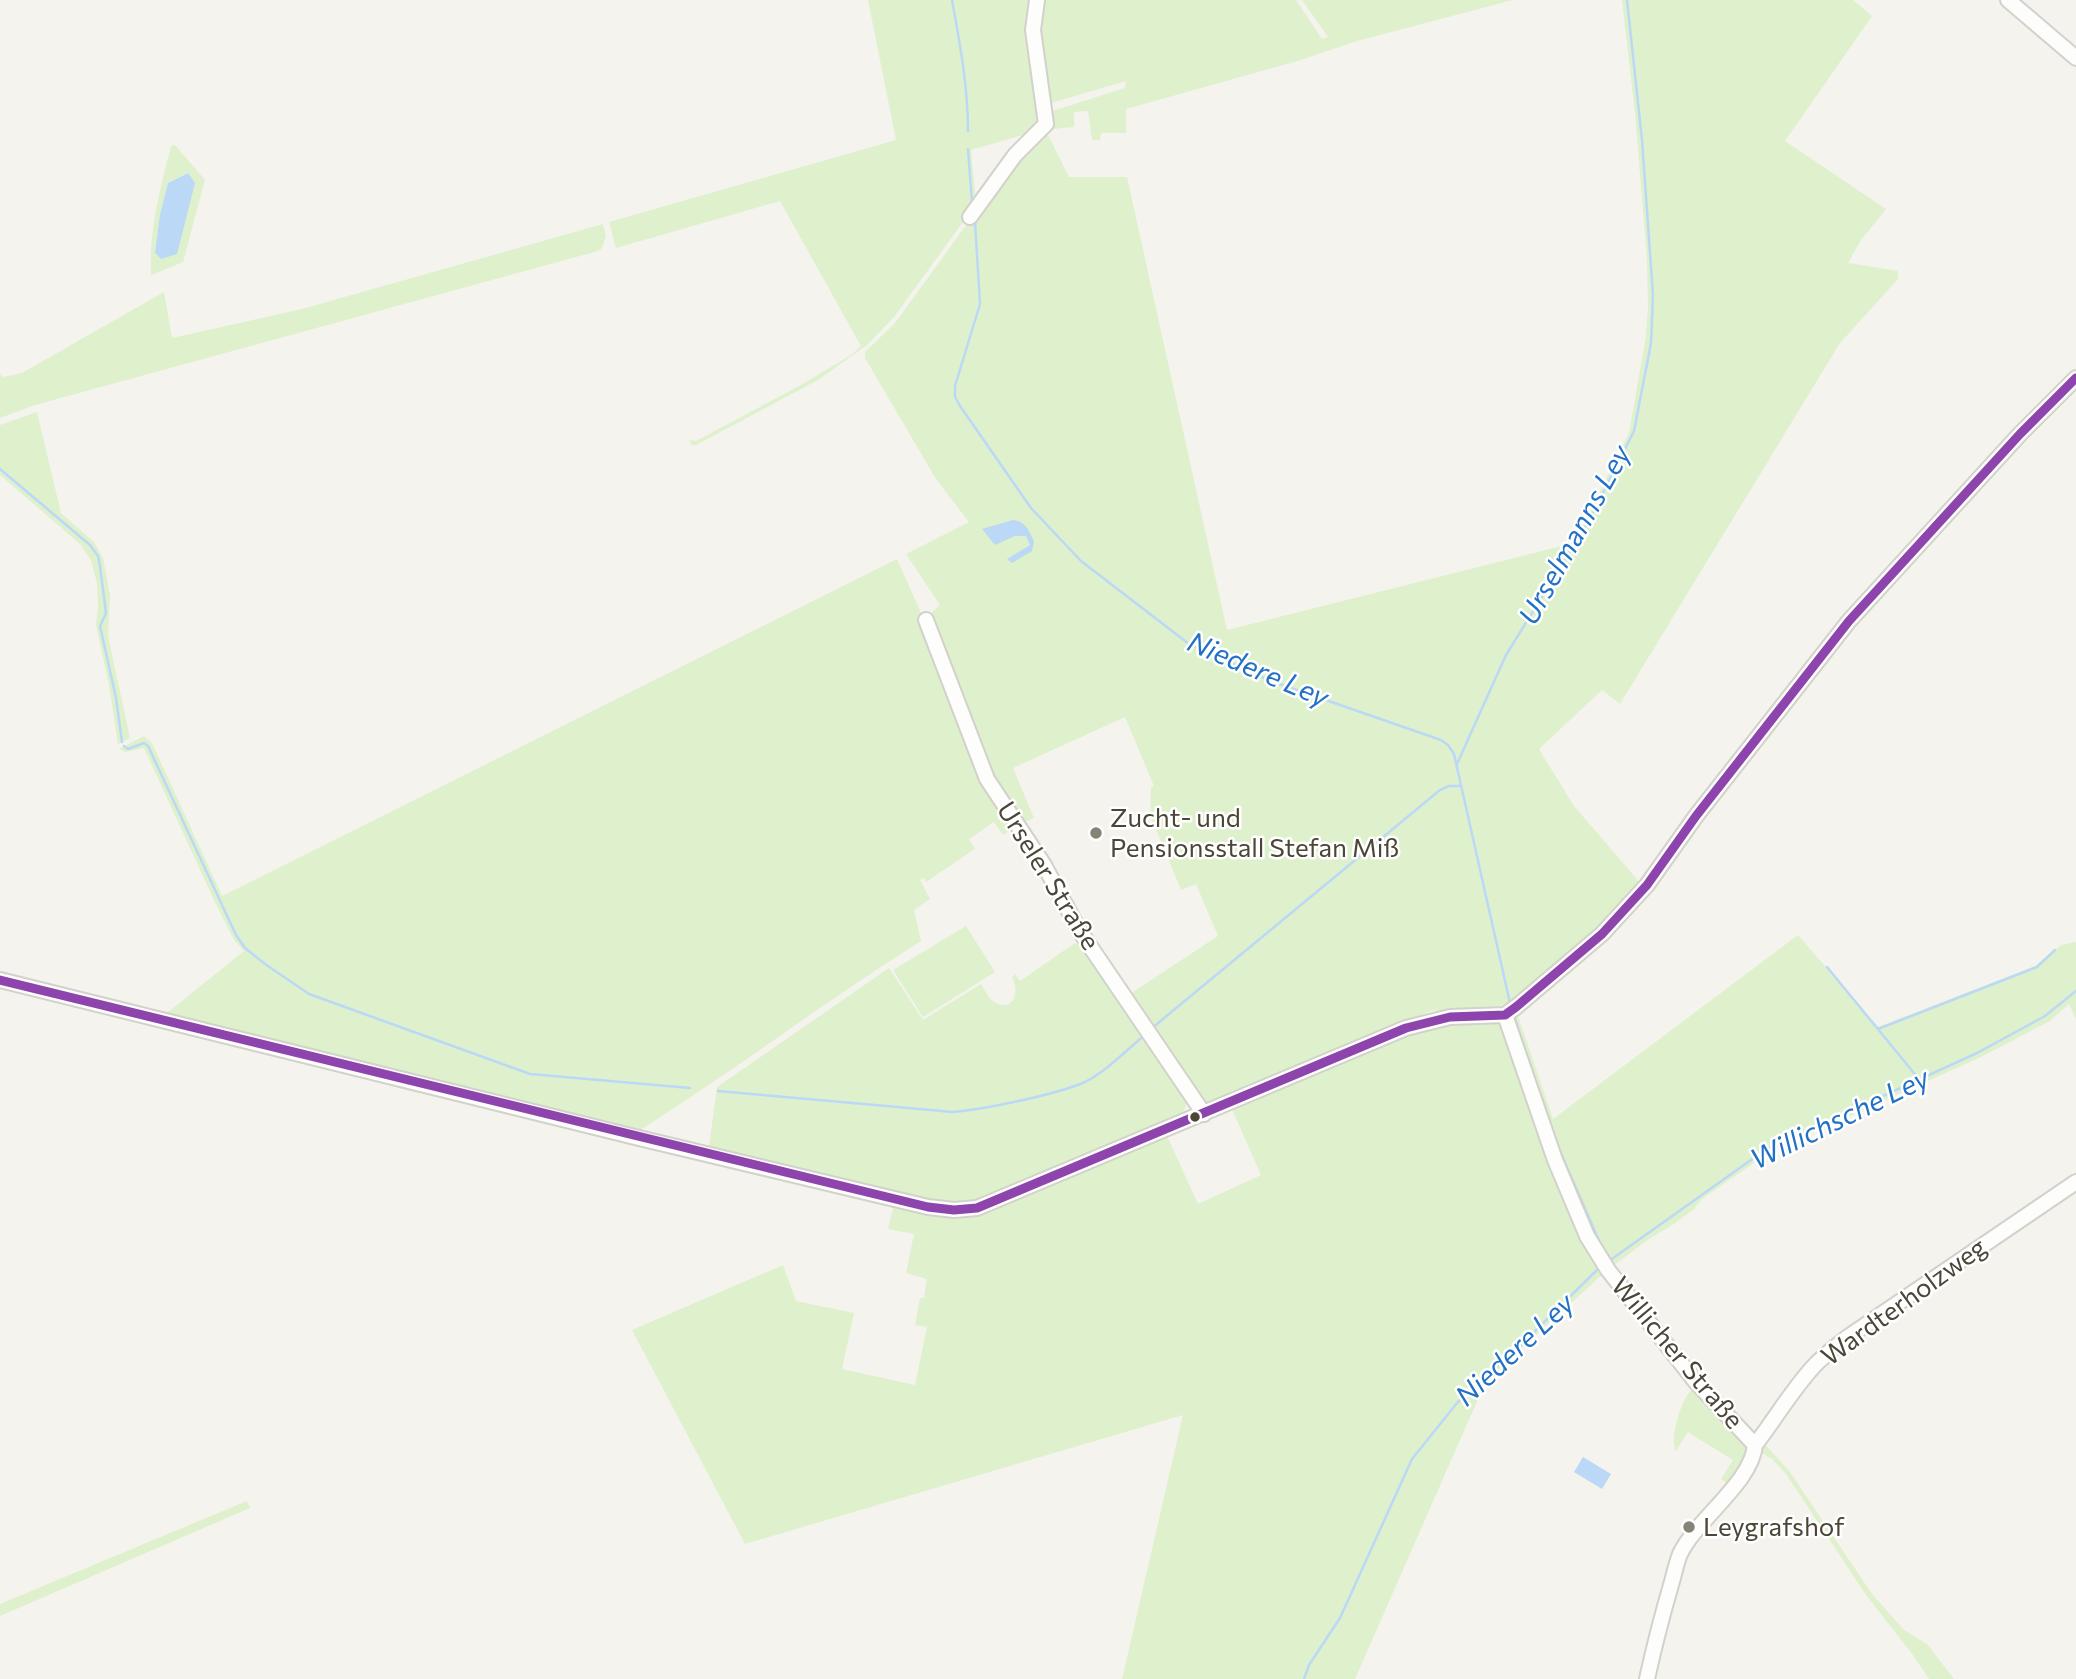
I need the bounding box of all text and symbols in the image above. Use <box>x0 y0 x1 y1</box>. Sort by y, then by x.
water label: Urselmanns Ley <box>1512 439 1638 631</box>
water label: Niedere Ley <box>1182 625 1334 715</box>
street label: Urseler Straße <box>990 796 1106 956</box>
place label: Zucht- und Pensionsstall Stefan Miß <box>1110 802 1399 864</box>
marker: Zucht- und Pensionsstall Stefan Miß <box>1088 825 1104 841</box>
water label: Willichsche Ley <box>1745 1061 1935 1177</box>
unlabelled marker <box>1188 1110 1202 1124</box>
street label: Wardterholzweg <box>1815 1232 1993 1372</box>
street label: Willicher Straße <box>1604 1271 1750 1435</box>
water label: Niedere Ley <box>1449 1287 1581 1413</box>
place label: Leygrafshof <box>1703 1511 1844 1543</box>
marker: Leygrafshof <box>1681 1519 1697 1535</box>

